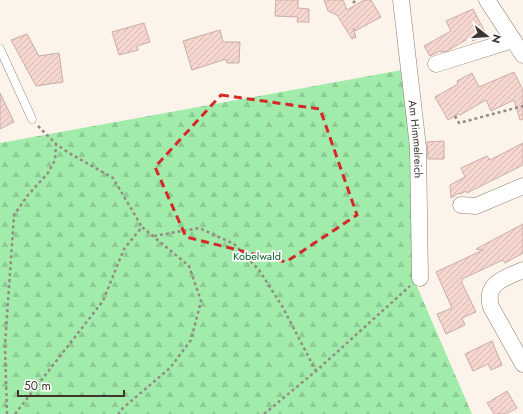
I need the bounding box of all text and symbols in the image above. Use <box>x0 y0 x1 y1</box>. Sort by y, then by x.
north arrow <box>467 16 507 56</box>
text: N <box>488 32 505 45</box>
street label: Am Himmelreich <box>405 99 426 178</box>
park label: Kobelwald <box>233 248 281 264</box>
scale bar <box>18 372 124 398</box>
text: 50 m <box>24 377 51 395</box>

